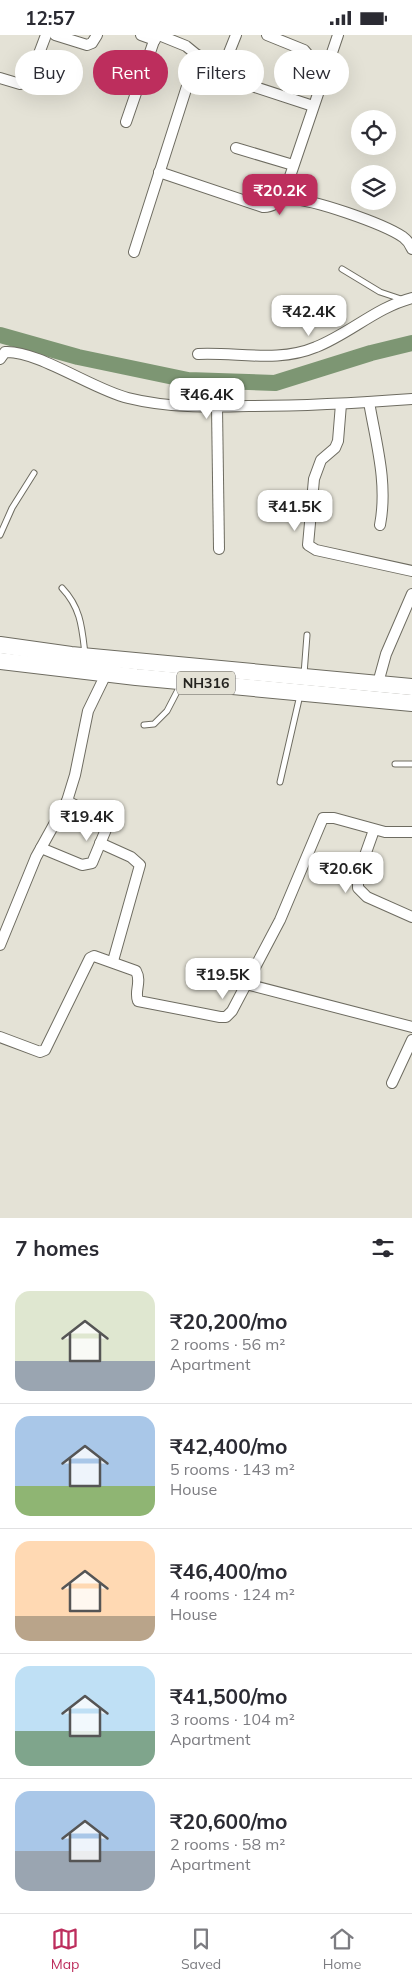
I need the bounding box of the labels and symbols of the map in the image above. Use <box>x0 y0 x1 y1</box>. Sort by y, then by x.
pin: ₹20.2K <box>239 173 321 216</box>
pin: ₹42.4K <box>268 295 350 337</box>
pin: ₹46.4K <box>166 377 248 420</box>
pin: ₹41.5K <box>254 489 336 532</box>
road number: NH316 <box>177 671 235 695</box>
pin: ₹19.4K <box>46 799 128 842</box>
pin: ₹20.6K <box>305 851 387 894</box>
pin: ₹19.5K <box>182 957 264 1000</box>

